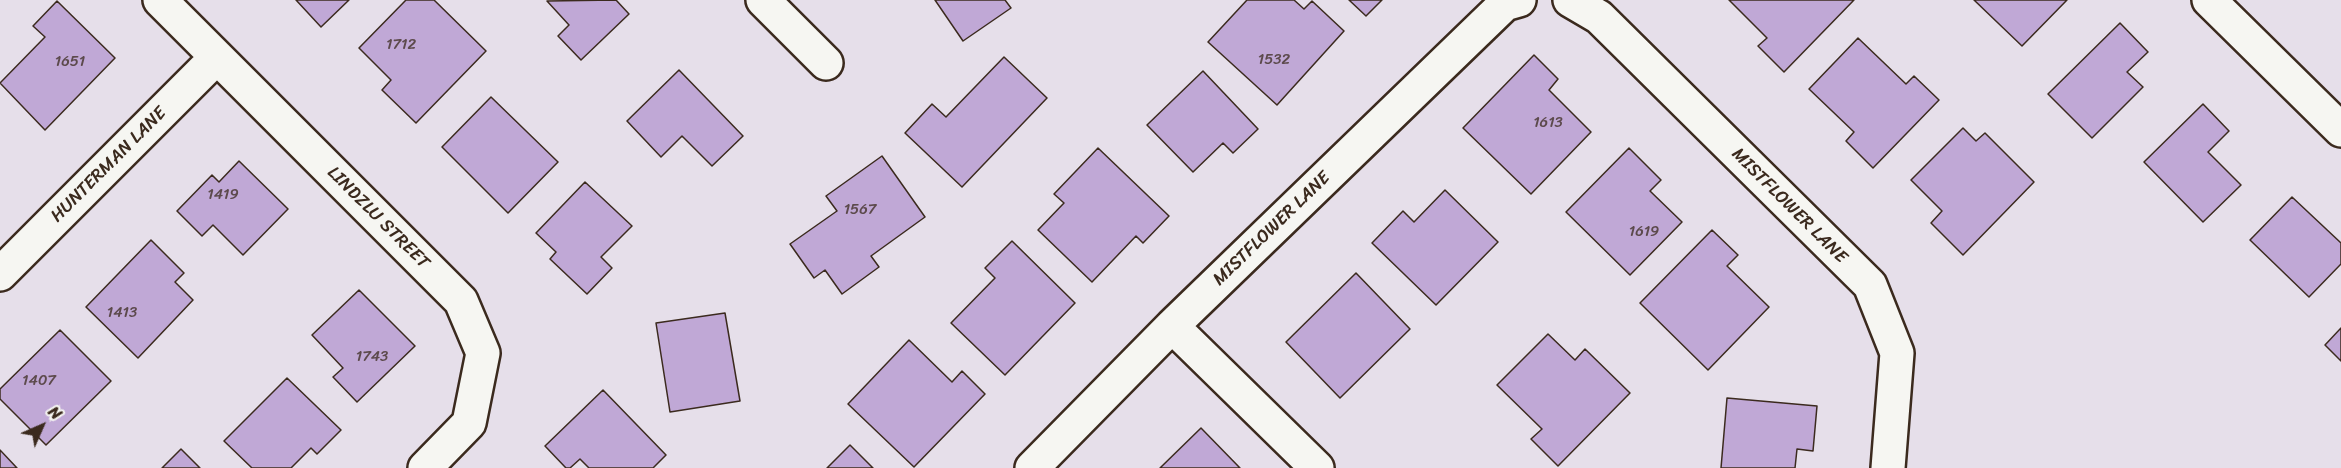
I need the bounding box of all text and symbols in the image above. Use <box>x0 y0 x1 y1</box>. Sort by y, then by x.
house number: 1712 <box>386 36 416 54</box>
house number: 1532 <box>1258 51 1290 69</box>
house number: 1651 <box>55 53 85 71</box>
street label: HUNTERMAN LANE <box>47 103 171 227</box>
house number: 1613 <box>1533 114 1563 132</box>
street label: MISTFLOWER LANE <box>1727 144 1851 268</box>
street label: LINDZLU STREET <box>322 162 434 274</box>
street label: MISTFLOWER LANE <box>1209 168 1335 290</box>
house number: 1419 <box>207 186 239 204</box>
house number: 1567 <box>844 201 876 219</box>
house number: 1619 <box>1629 223 1659 241</box>
house number: 1413 <box>107 304 137 322</box>
house number: 1743 <box>356 348 388 366</box>
house number: 1407 <box>22 372 56 390</box>
north arrow <box>12 396 72 456</box>
text: N <box>41 399 69 427</box>

